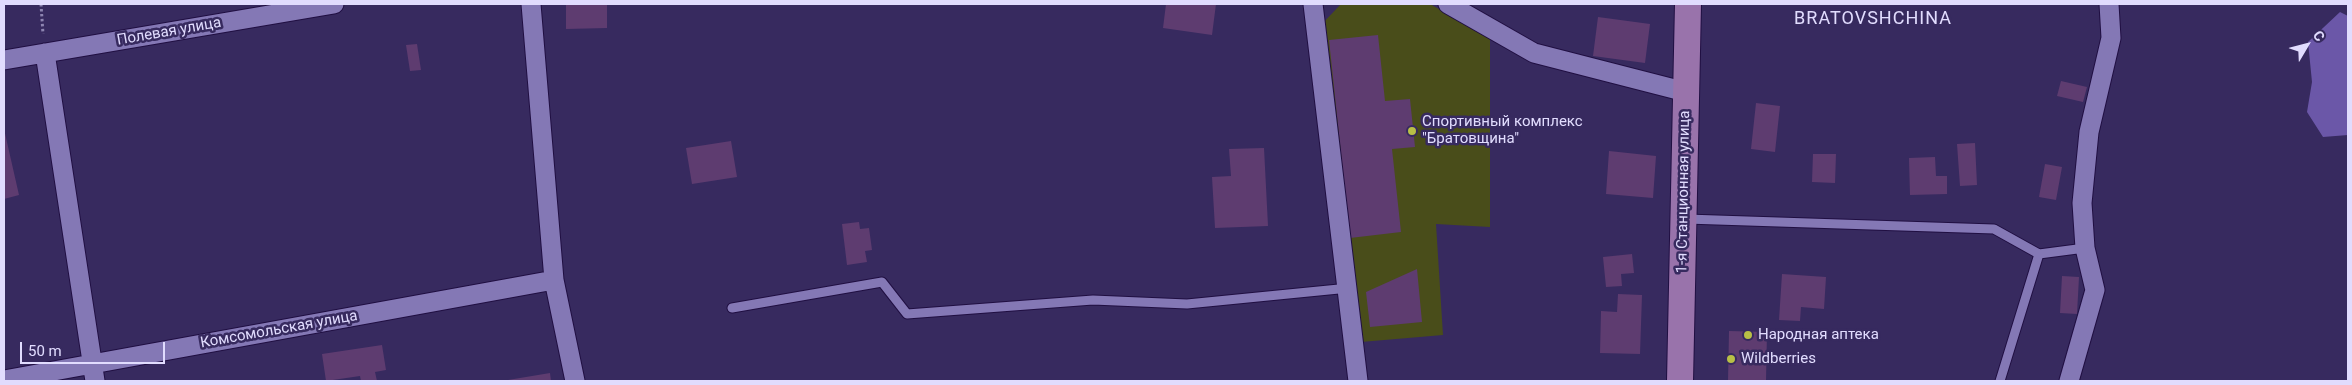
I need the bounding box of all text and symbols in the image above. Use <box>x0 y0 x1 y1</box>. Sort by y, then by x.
district label: BRATOVSHCHINA <box>1792 8 1954 30</box>
street label: Полевая улица <box>115 14 223 50</box>
north arrow <box>2282 20 2332 70</box>
text: С <box>2310 27 2328 44</box>
street label: 1-я Станционная улица <box>1674 110 1694 274</box>
place label: Спортивный комплекс "Братовщина" <box>1422 113 1583 148</box>
marker: Спортивный комплекс "Братовщина" <box>1406 125 1418 137</box>
street label: Комсомольская улица <box>199 307 359 353</box>
place label: Народная аптека <box>1758 326 1879 344</box>
marker: Народная аптека <box>1742 329 1754 341</box>
scale bar <box>22 332 168 364</box>
text: 50 m <box>28 342 62 360</box>
place label: Wildberries <box>1741 350 1816 368</box>
marker: Wildberries <box>1725 353 1737 365</box>

